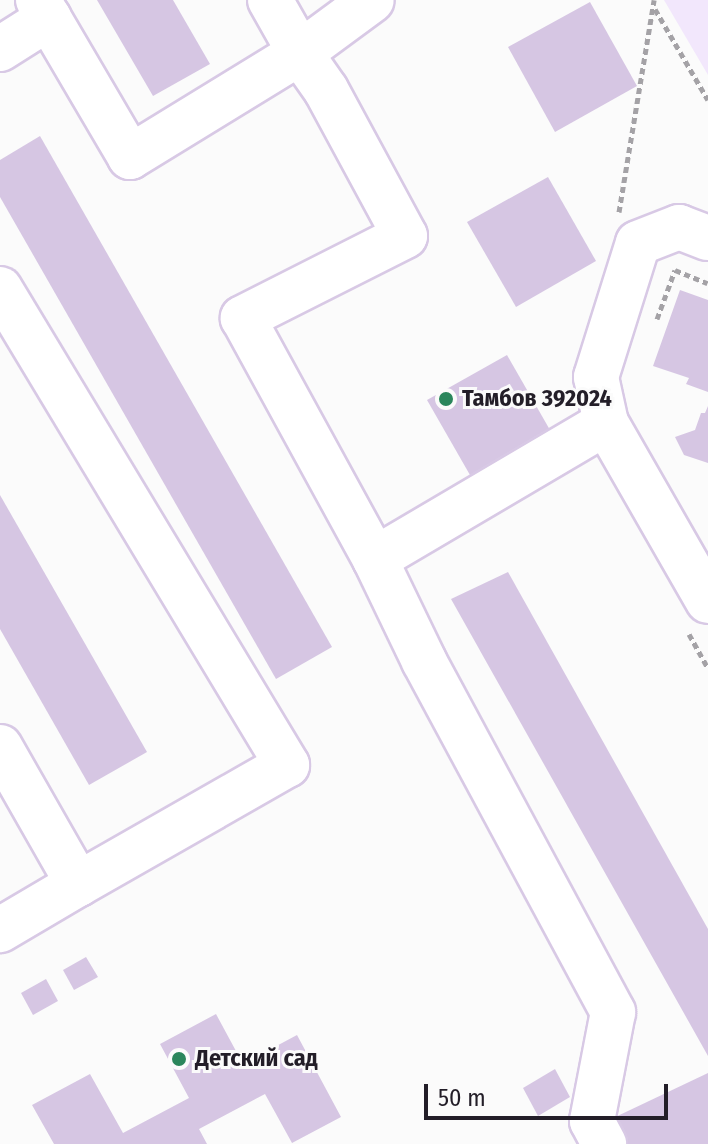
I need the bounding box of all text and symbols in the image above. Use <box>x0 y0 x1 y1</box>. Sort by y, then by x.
place label: Тамбов 392024 <box>462 385 612 413</box>
marker: Тамбов 392024 <box>437 390 455 408</box>
place label: Детский сад <box>195 1045 318 1073</box>
marker: Детский сад <box>170 1050 188 1068</box>
scale bar <box>428 1068 672 1118</box>
text: 50 m <box>438 1084 486 1112</box>

